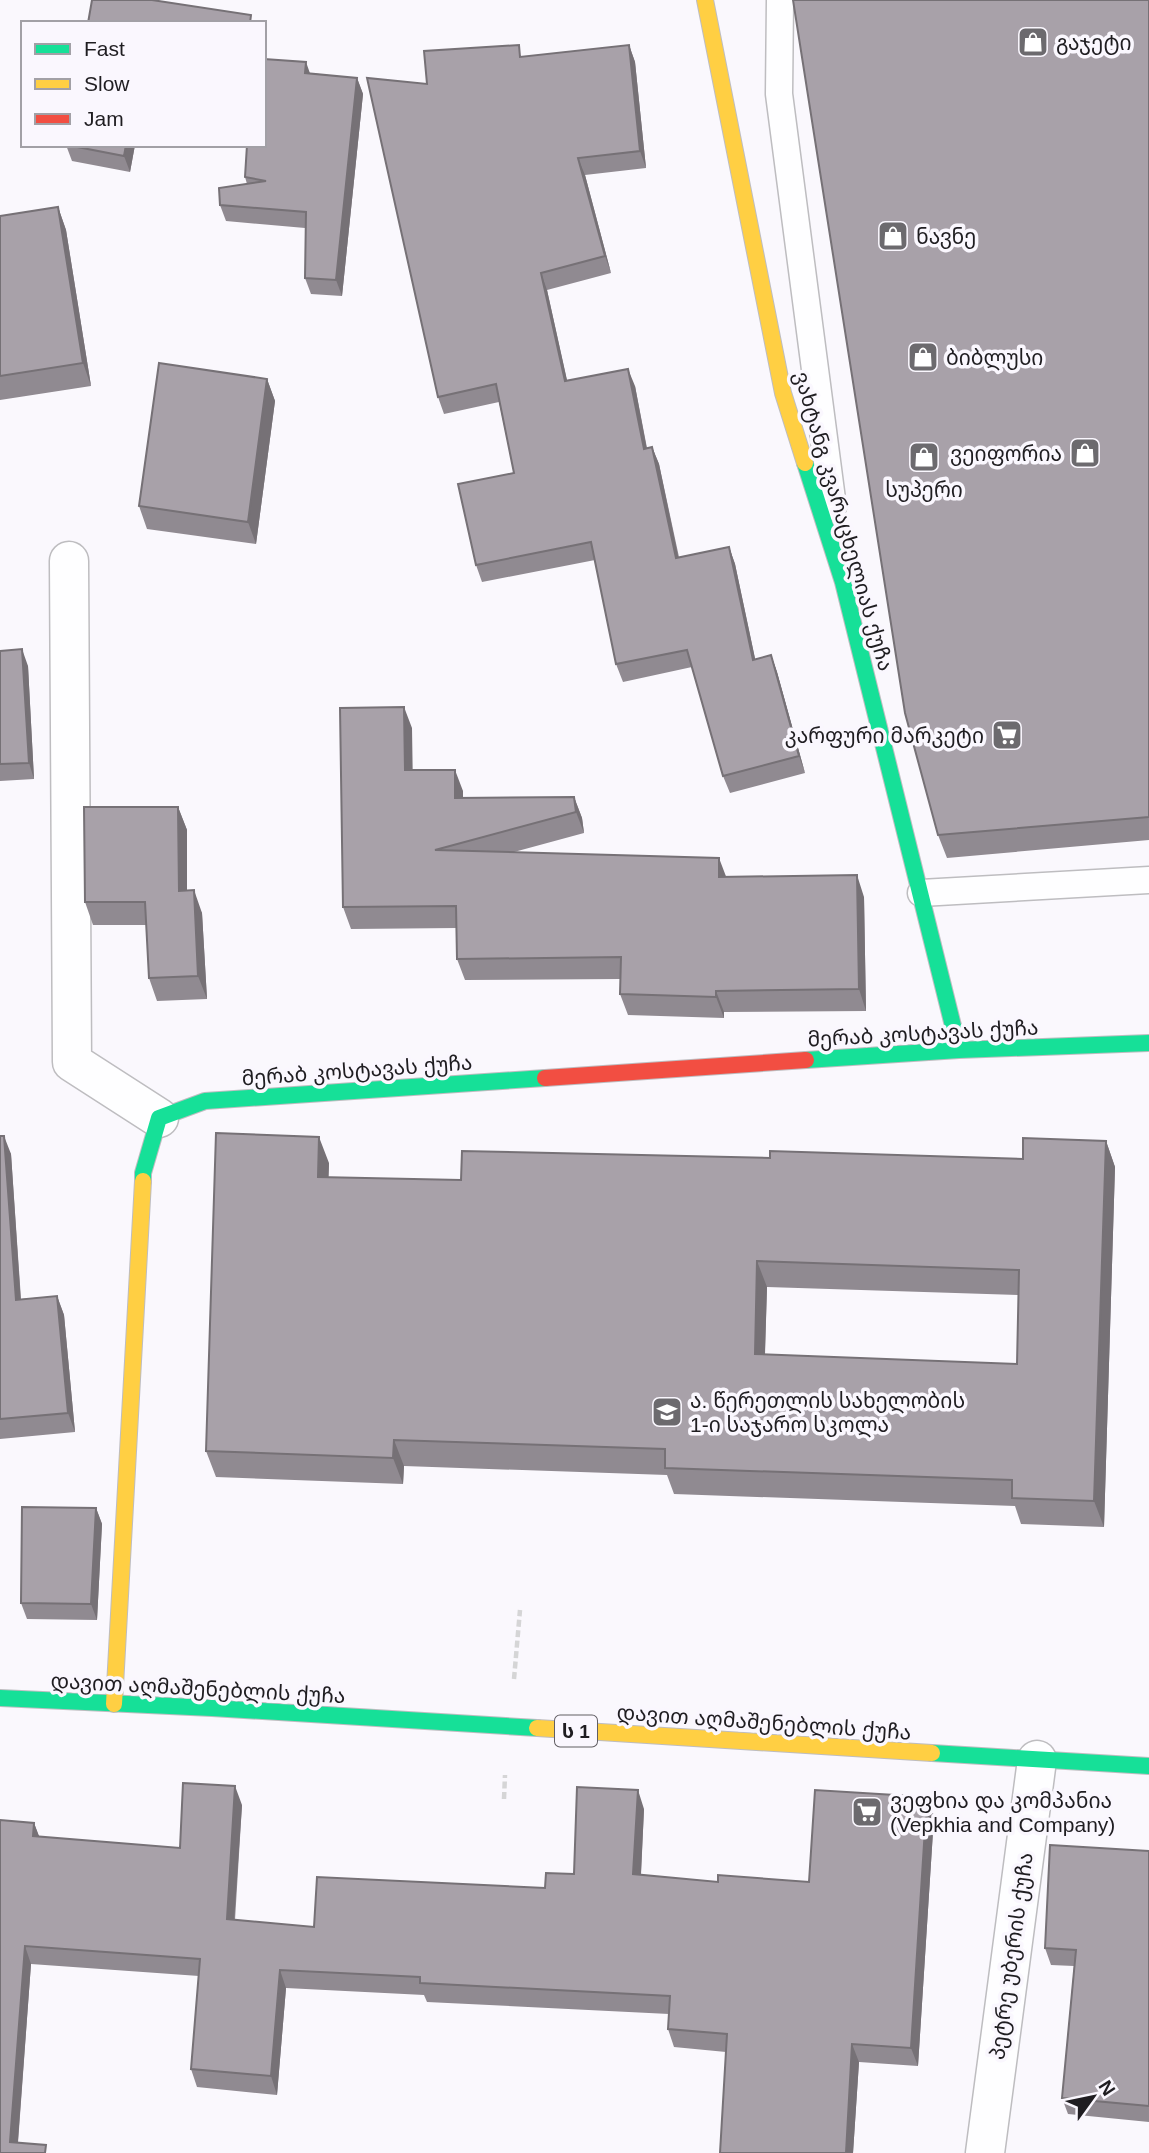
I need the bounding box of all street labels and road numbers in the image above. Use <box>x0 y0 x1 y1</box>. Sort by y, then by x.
street label: ვახტანგ კვარაცხელიას ქუჩა <box>788 369 898 674</box>
street label: მერაბ კოსტავას ქუჩა <box>807 1015 1039 1052</box>
street label: მერაბ კოსტავას ქუჩა <box>241 1050 473 1091</box>
street label: დავით აღმაშენებლის ქუჩა <box>50 1669 346 1709</box>
street label: დავით აღმაშენებლის ქუჩა <box>616 1700 912 1746</box>
road number: ს 1 <box>555 1716 597 1746</box>
street label: პეტრე უბერის ქუჩა <box>985 1851 1038 2061</box>

